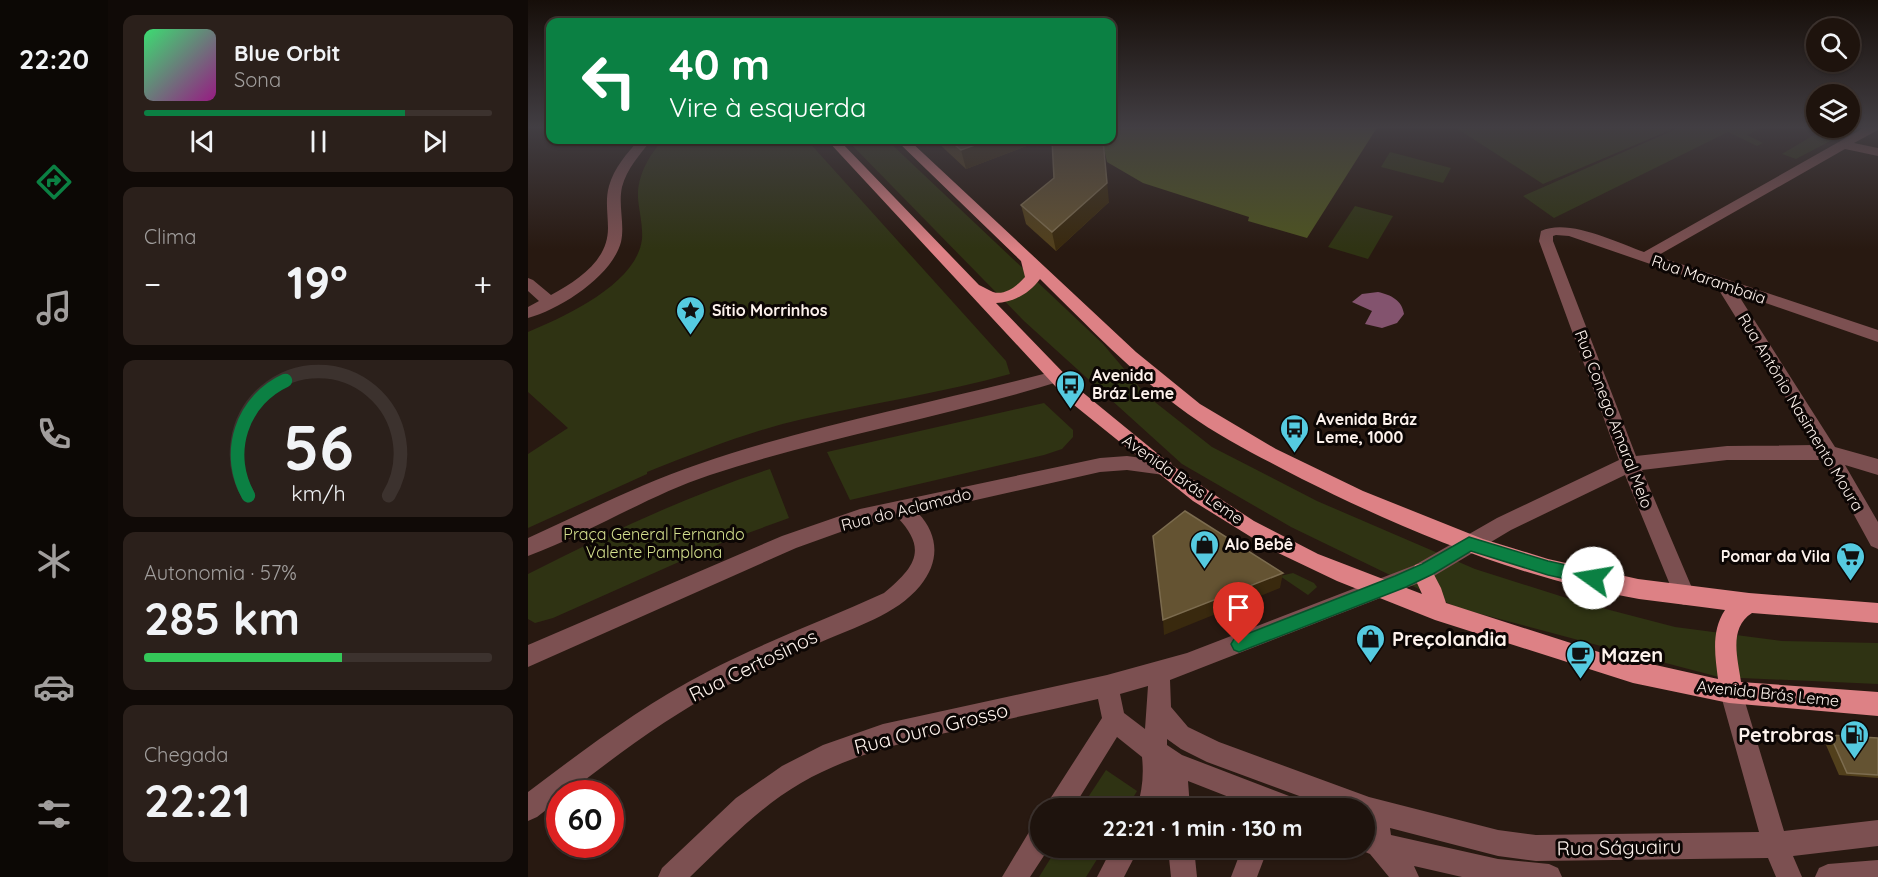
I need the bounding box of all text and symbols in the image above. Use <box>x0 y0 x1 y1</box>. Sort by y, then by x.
map controls <box>1806 18 1860 138</box>
button: search <box>1806 18 1860 72</box>
text: 40 m <box>669 38 770 91</box>
text: Blue Orbit <box>234 39 340 67</box>
text: 22:20 <box>19 42 89 76</box>
icon: left <box>570 42 648 120</box>
text: Sona <box>234 67 281 92</box>
button: layers <box>1806 84 1860 138</box>
text: Vire à esquerda <box>669 90 866 124</box>
icon: previous <box>186 125 219 158</box>
icon: pause <box>302 125 335 158</box>
icon: next <box>418 125 451 158</box>
icon: directions <box>33 161 75 203</box>
text: Clima <box>144 224 196 249</box>
street label: Rua Marambaia <box>1649 250 1769 308</box>
text: 19° <box>287 254 348 310</box>
text: − <box>144 263 161 304</box>
text: + <box>473 263 492 304</box>
icon: music <box>33 287 75 329</box>
place icon: Sítio Morrinhos <box>675 294 707 336</box>
place label: Sítio Morrinhos <box>712 300 828 320</box>
street label: Rua Antônio Nasimento Moura <box>1734 309 1868 515</box>
street label: Rua Conego Amaral Melo <box>1571 327 1657 511</box>
place label: Avenida Bráz Leme <box>1092 365 1174 403</box>
bus stop icon: Avenida Bráz Leme <box>1055 368 1087 410</box>
text: 56 <box>283 408 353 486</box>
place label: Avenida Bráz Leme, 1000 <box>1316 409 1417 447</box>
bus stop icon: Avenida Bráz Leme, 1000 <box>1279 412 1311 454</box>
icon: phone <box>33 413 75 455</box>
street label: Avenida Brás Leme <box>1119 430 1247 528</box>
text: km/h <box>291 480 345 506</box>
street label: Rua do Aclamado <box>839 483 973 535</box>
park label: Praça General Fernando Valente Pamplona <box>563 524 745 562</box>
shop icon: Alo Bebê <box>1188 528 1220 570</box>
place label: Alo Bebê <box>1225 534 1293 554</box>
icon: climate <box>33 540 75 582</box>
supermarket icon: Pomar da Vila <box>1835 540 1867 582</box>
position arrow <box>1561 546 1625 610</box>
place label: Pomar da Vila <box>1721 546 1830 566</box>
text: Autonomia · 57% <box>144 560 297 585</box>
pin <box>1213 582 1264 644</box>
text: 285 km <box>144 590 300 646</box>
icon: arrive <box>1222 591 1255 624</box>
shop icon: Preçolandia <box>1355 622 1387 664</box>
street label: Rua Certosinos <box>685 623 821 707</box>
place label: Preçolandia <box>1392 626 1507 651</box>
cafe icon: Mazen <box>1564 638 1596 680</box>
place label: Mazen <box>1601 642 1663 667</box>
icon: car <box>33 666 75 708</box>
street label: Avenida Brás Leme <box>1696 676 1840 710</box>
street label: Rua Ouro Grosso <box>851 697 1011 759</box>
fuel station icon: Petrobras <box>1839 718 1871 760</box>
place label: Petrobras <box>1738 722 1834 747</box>
text: Chegada <box>144 742 228 767</box>
text: 22:21 <box>144 772 251 828</box>
speed limit sign: 60 <box>546 780 624 858</box>
icon: filters <box>33 793 75 835</box>
text: 22:21 · 1 min · 130 m <box>1102 814 1303 842</box>
street label: Rua Ságuairu <box>1556 833 1682 861</box>

